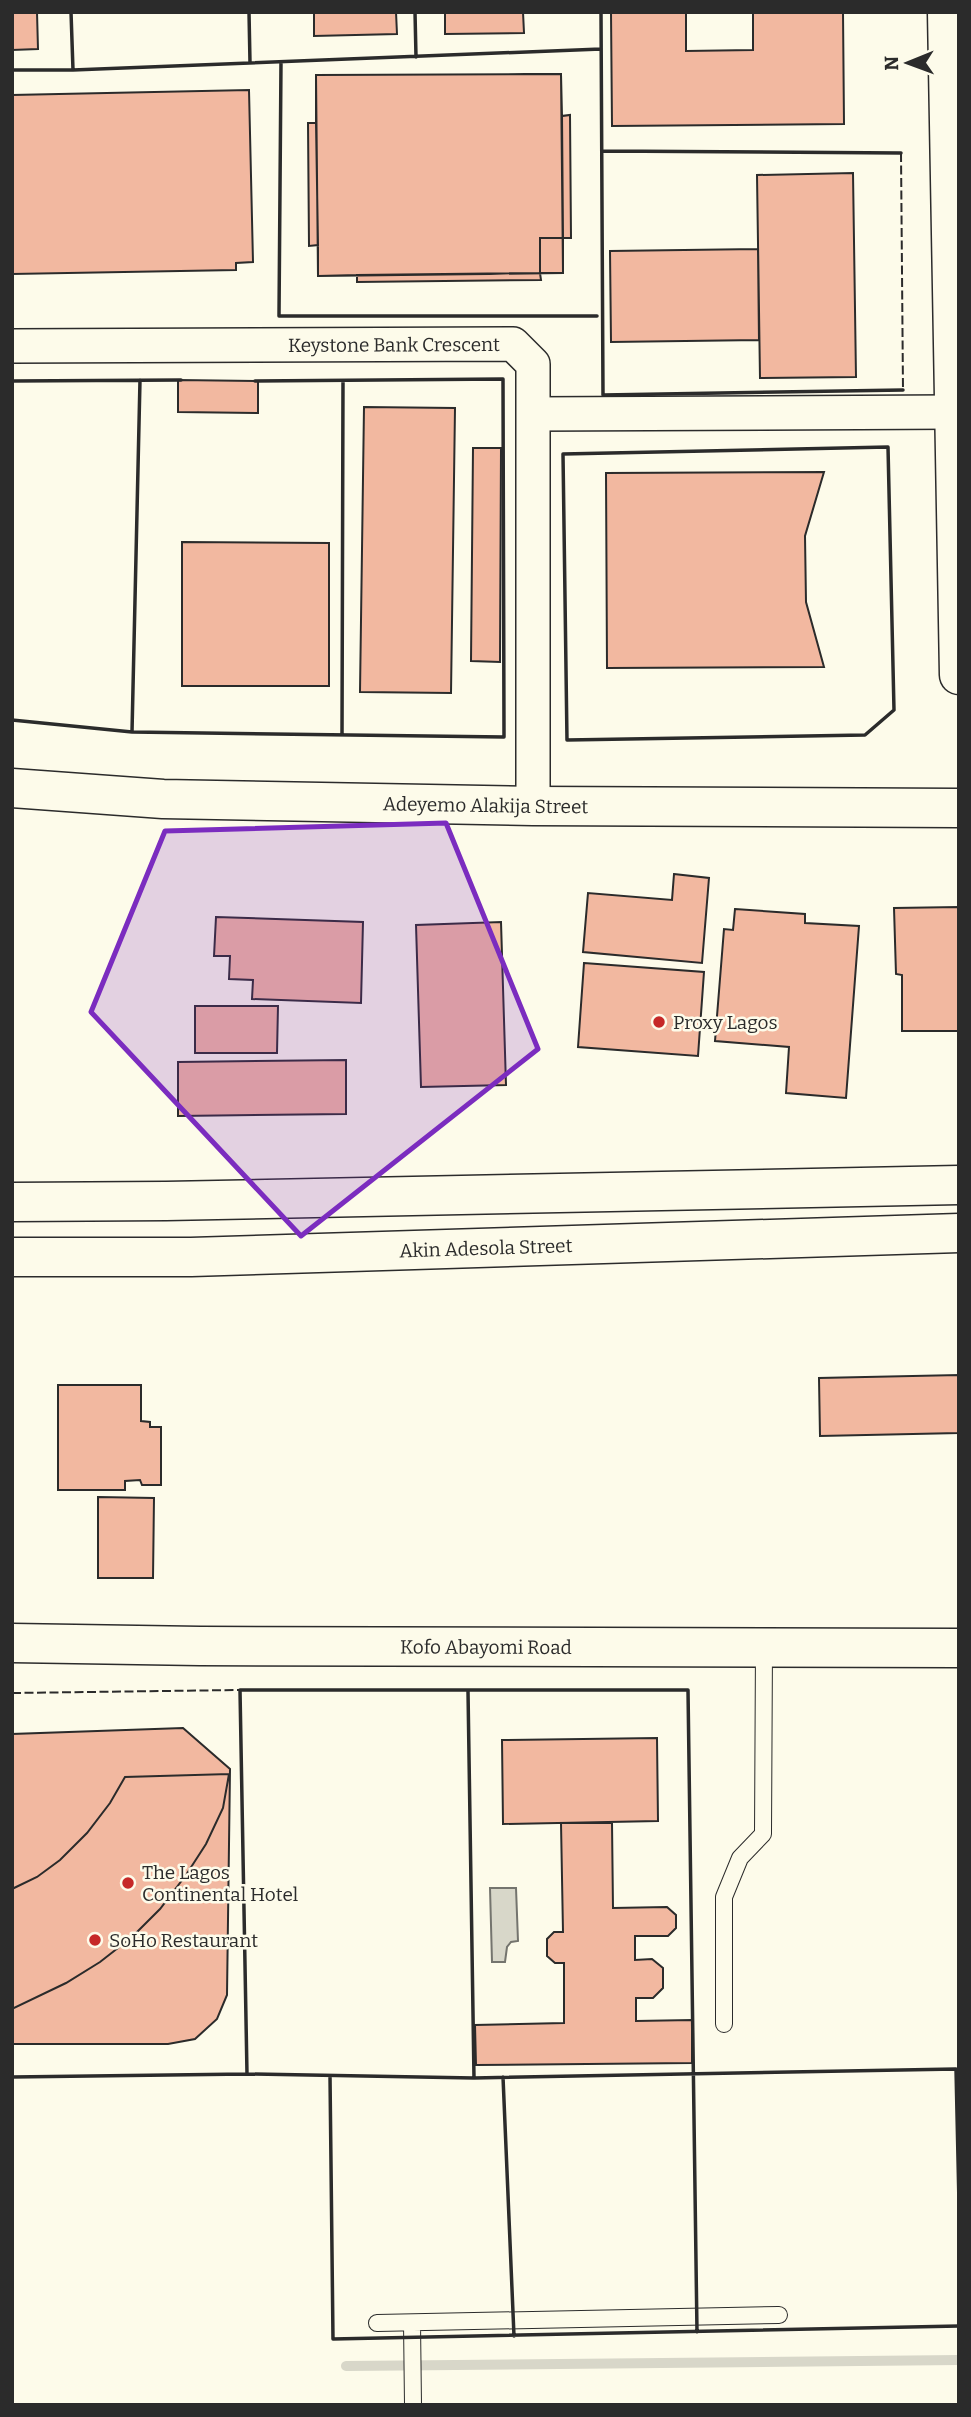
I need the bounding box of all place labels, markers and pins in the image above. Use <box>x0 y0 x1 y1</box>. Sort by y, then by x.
place label: Proxy Lagos <box>673 1011 778 1034</box>
marker: Proxy Lagos <box>651 1014 667 1030</box>
place label: The Lagos Continental Hotel <box>142 1861 298 1906</box>
marker: The Lagos Continental Hotel <box>120 1875 136 1891</box>
place label: SoHo Restaurant <box>109 1929 258 1952</box>
marker: SoHo Restaurant <box>87 1932 103 1948</box>

